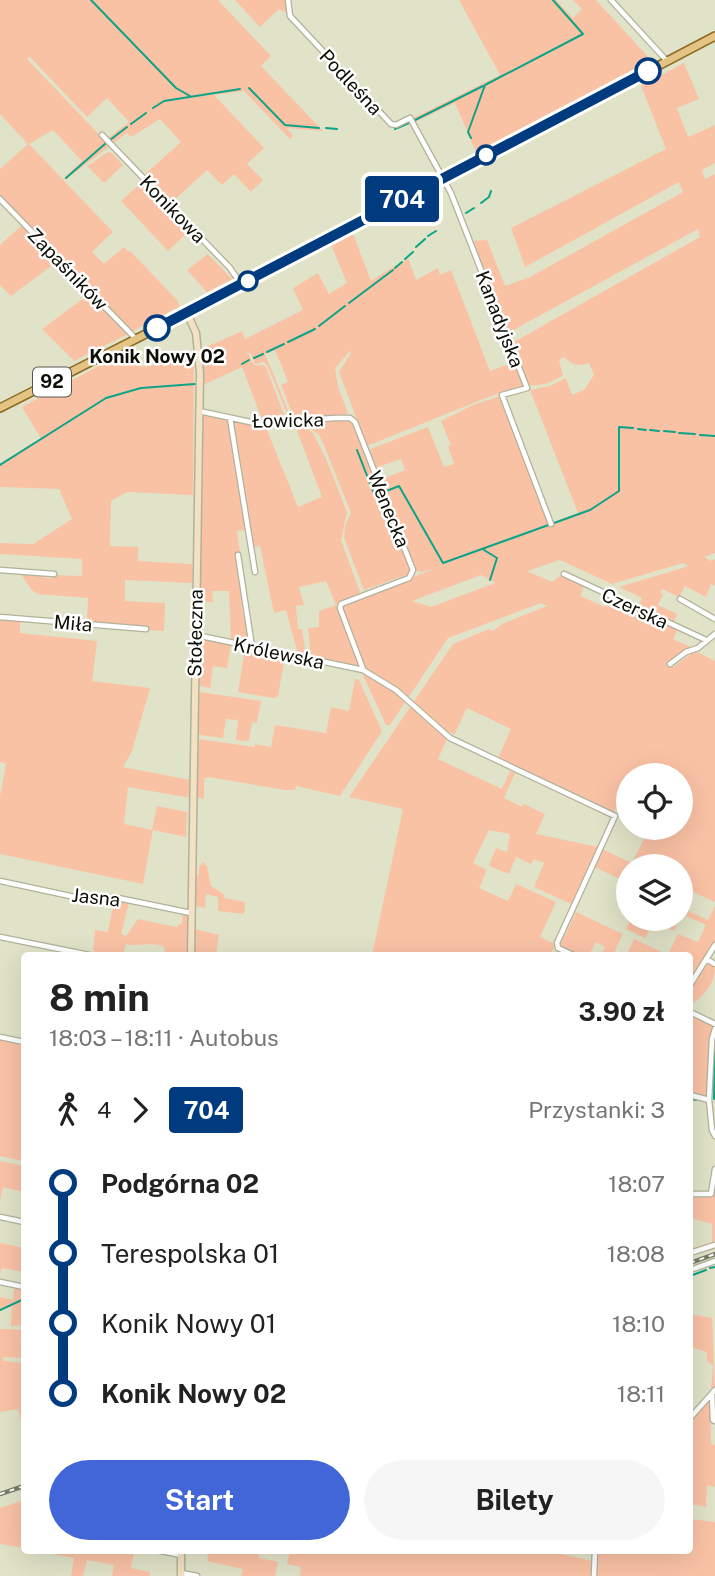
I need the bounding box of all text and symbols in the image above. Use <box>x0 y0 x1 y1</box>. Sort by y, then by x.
street label: Podleśna <box>315 45 387 119</box>
unlabelled marker <box>635 58 661 84</box>
unlabelled marker <box>476 145 496 165</box>
street label: Konikowa <box>136 171 210 247</box>
line badge: 704 <box>362 176 442 222</box>
text: 704 <box>379 185 425 213</box>
street label: Zapaśników <box>23 223 113 315</box>
street label: Kanadyjska <box>471 268 529 370</box>
unlabelled marker <box>238 271 258 291</box>
marker: Konik Nowy 02 <box>144 315 170 341</box>
place label: Konik Nowy 02 <box>89 345 225 367</box>
road number: 92 <box>33 368 71 396</box>
street label: Łowicka <box>252 408 324 432</box>
street label: Wenecka <box>364 467 414 551</box>
street label: Czerska <box>598 583 672 633</box>
street label: Stołeczna <box>183 589 207 677</box>
street label: Miła <box>53 610 93 636</box>
street label: Królewska <box>232 633 326 673</box>
map controls <box>616 763 693 931</box>
button: locate <box>616 763 693 840</box>
button: layers <box>616 854 693 931</box>
street label: Jasna <box>71 884 121 910</box>
text: 8 min <box>49 975 150 1020</box>
text: 3.90 zł <box>578 996 665 1027</box>
text: 18:03 – 18:11 · Autobus <box>49 1024 279 1051</box>
icon: walk <box>49 1091 87 1129</box>
icon: forward <box>121 1091 159 1129</box>
text: 4 <box>97 1096 111 1123</box>
text: 704 <box>183 1096 229 1124</box>
text: Przystanki: 3 <box>528 1096 665 1123</box>
text: Podgórna 02 <box>101 1168 259 1199</box>
text: 18:07 <box>608 1170 665 1197</box>
text: Terespolska 01 <box>101 1238 279 1269</box>
text: 18:08 <box>607 1240 665 1267</box>
text: Konik Nowy 01 <box>101 1308 276 1339</box>
text: 18:10 <box>612 1310 665 1337</box>
text: Konik Nowy 02 <box>101 1378 286 1409</box>
text: 18:11 <box>617 1380 665 1407</box>
button: Start <box>49 1460 350 1540</box>
button: Bilety <box>364 1460 665 1540</box>

